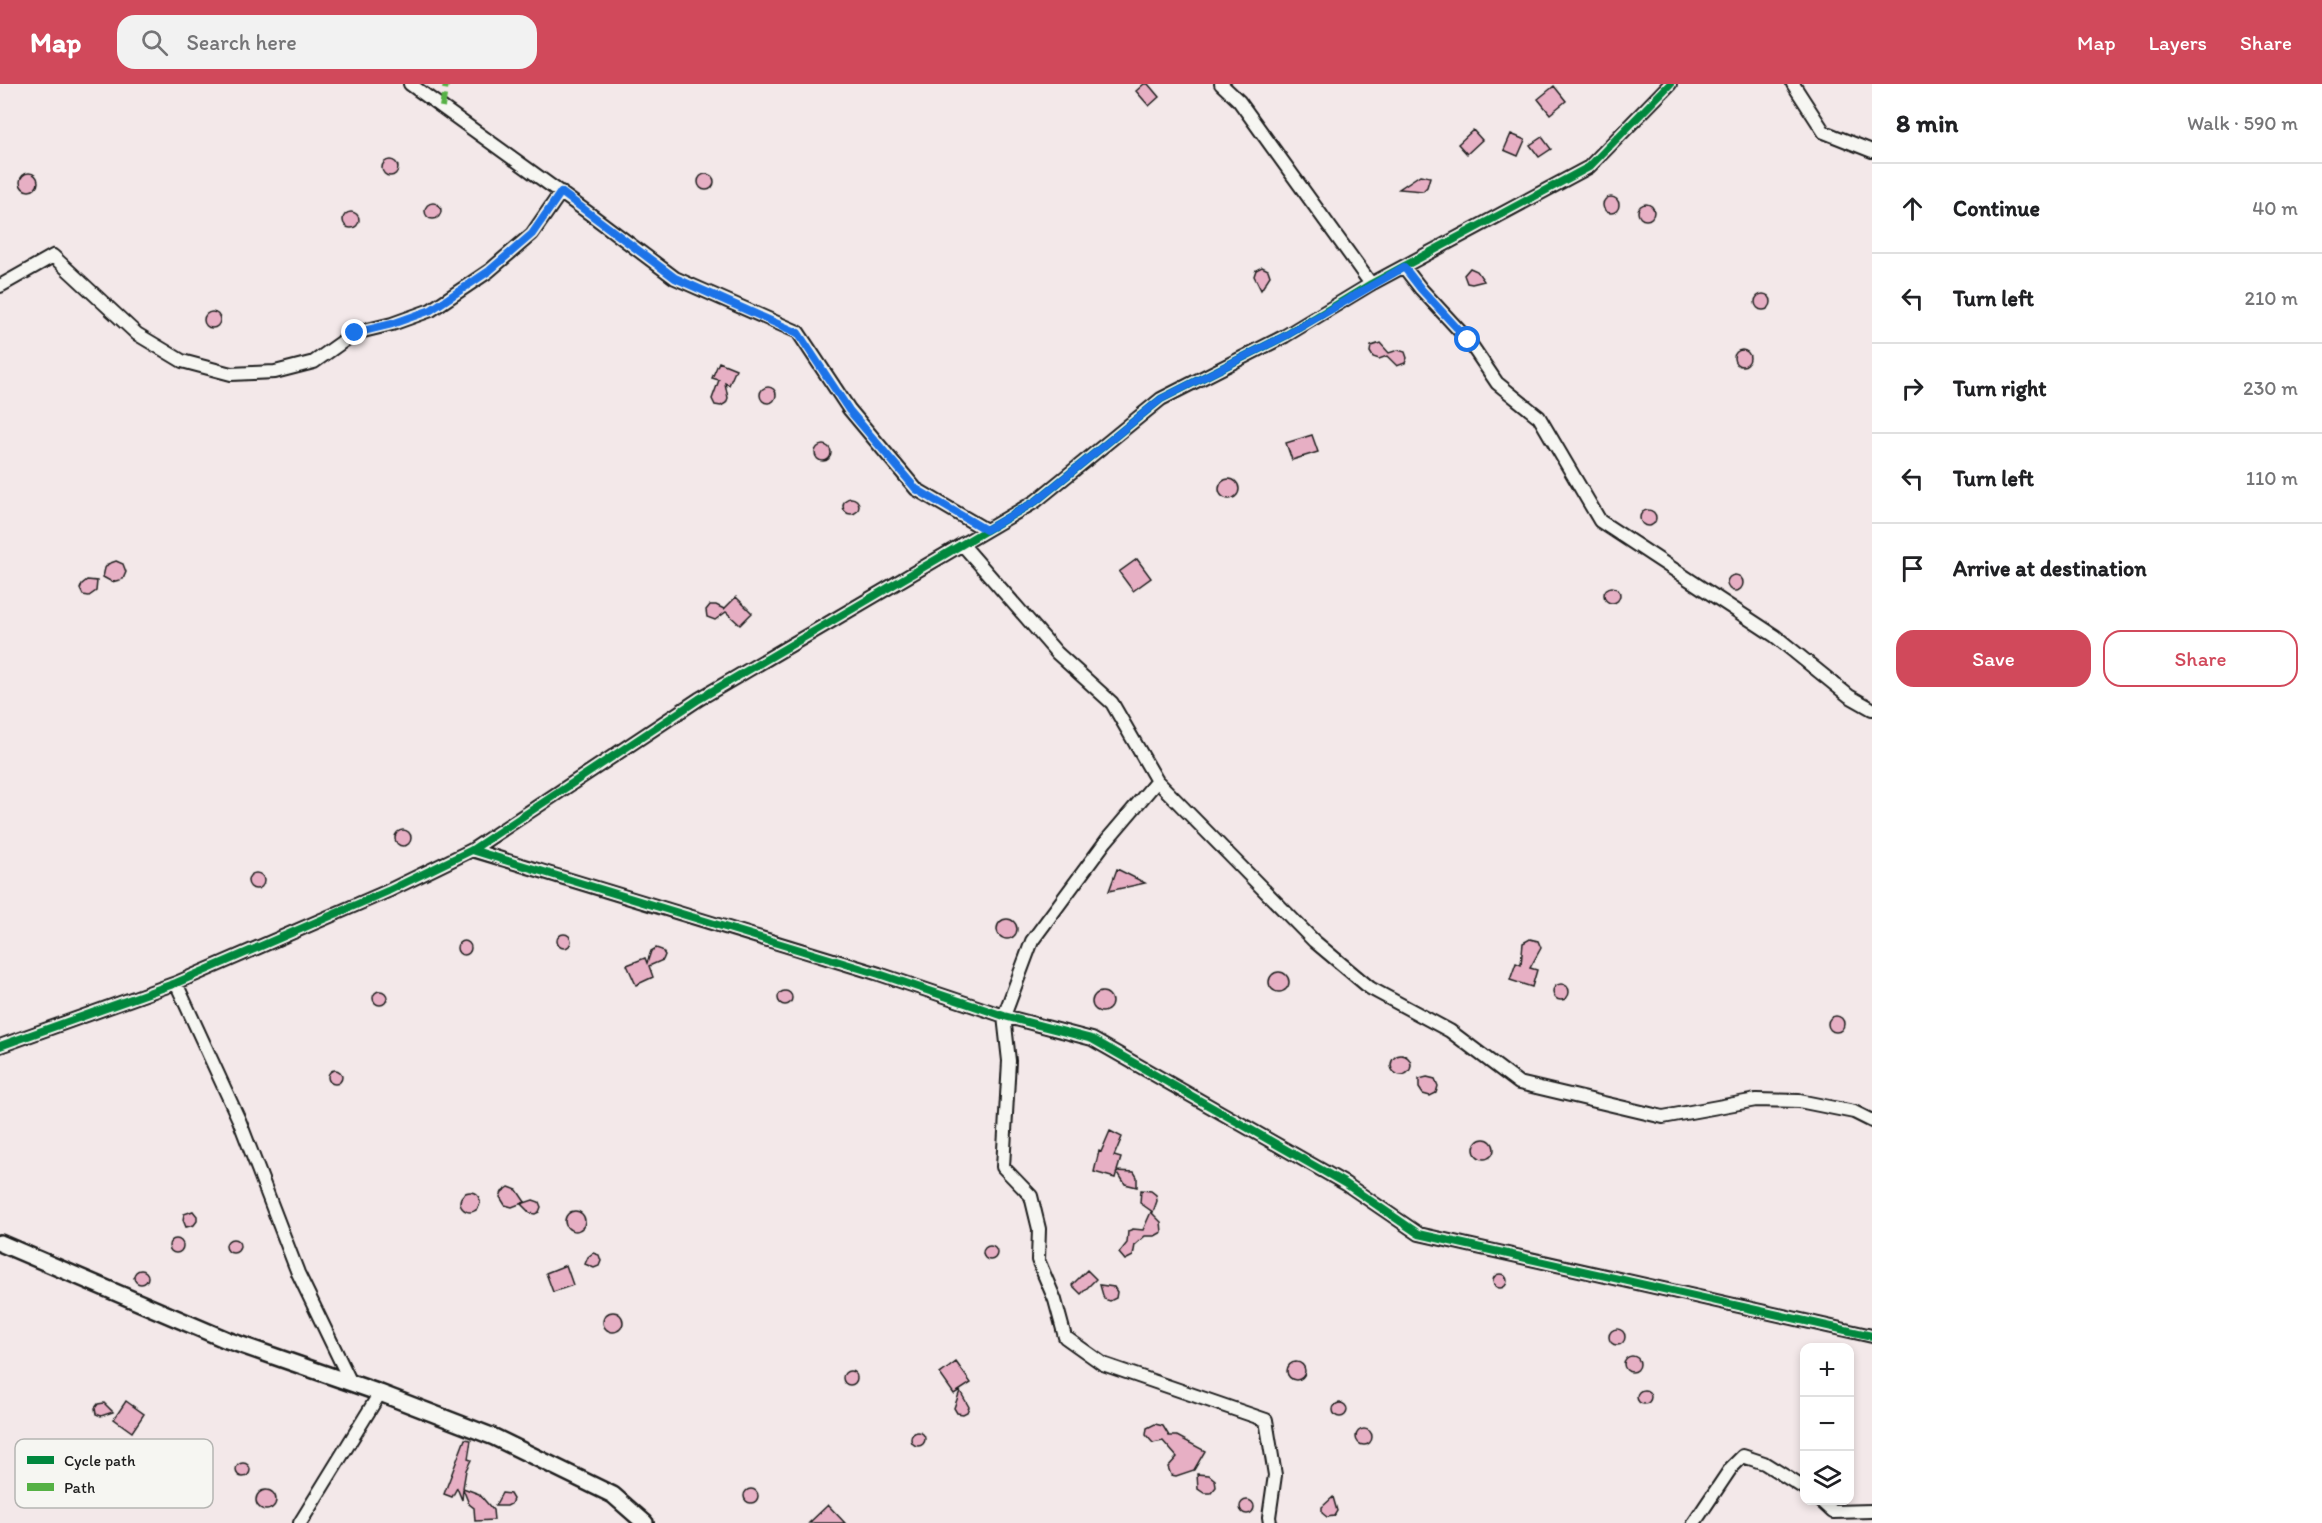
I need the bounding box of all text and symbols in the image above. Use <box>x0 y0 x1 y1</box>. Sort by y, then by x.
search box <box>117 15 537 69</box>
text: Map <box>30 25 81 59</box>
icon: search <box>138 26 171 59</box>
text: Search here <box>186 29 297 56</box>
text: Map <box>2077 30 2116 55</box>
text: Layers <box>2149 30 2207 55</box>
text: Share <box>2240 30 2292 55</box>
text: 8 min <box>1896 107 1958 139</box>
text: Walk · 590 m <box>2187 111 2298 135</box>
icon: ahead <box>1896 192 1929 225</box>
text: Continue <box>1953 195 2040 222</box>
text: 40 m <box>2252 196 2298 220</box>
icon: left <box>1896 282 1929 315</box>
text: Turn left <box>1953 285 2034 312</box>
text: 210 m <box>2245 286 2298 310</box>
route end <box>341 319 367 345</box>
route start <box>1454 326 1480 352</box>
icon: right <box>1896 372 1929 405</box>
text: Turn right <box>1953 375 2047 402</box>
text: 230 m <box>2243 376 2298 400</box>
icon: left <box>1896 462 1929 495</box>
text: Turn left <box>1953 465 2034 492</box>
text: 110 m <box>2246 466 2298 490</box>
icon: arrive <box>1896 552 1929 585</box>
text: Arrive at destination <box>1953 555 2147 582</box>
button: Save <box>1896 630 2091 687</box>
button: Share <box>2103 630 2298 687</box>
map controls <box>1800 1343 1854 1505</box>
button: + <box>1800 1343 1854 1397</box>
button: − <box>1800 1397 1854 1451</box>
legend <box>15 1439 213 1508</box>
text: Cycle path <box>64 1451 136 1470</box>
button: layers <box>1800 1451 1854 1505</box>
text: Path <box>64 1478 95 1497</box>

